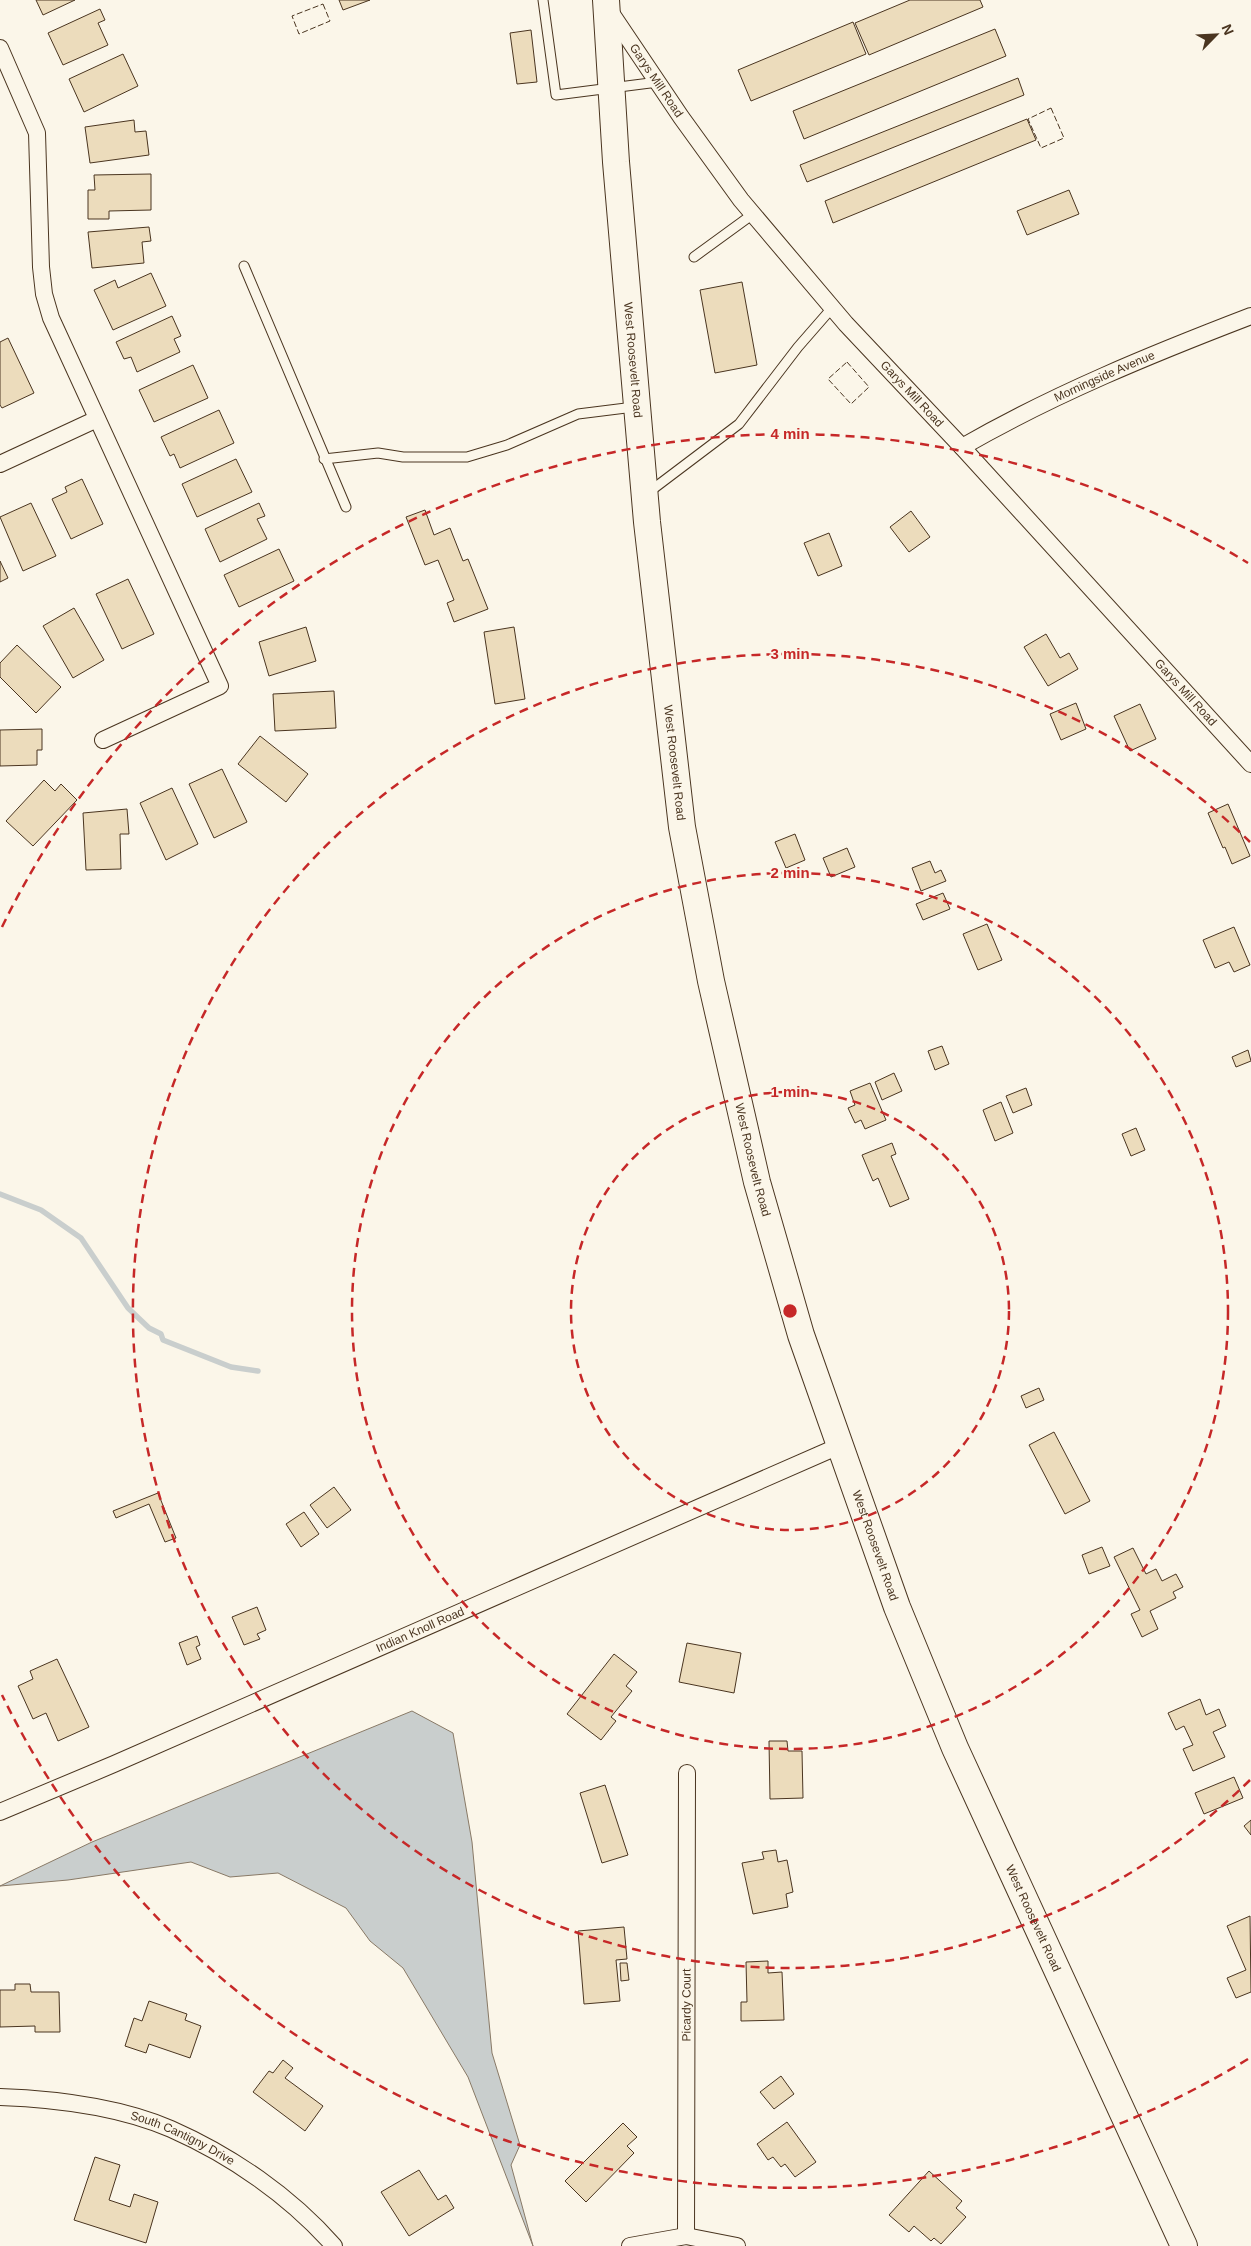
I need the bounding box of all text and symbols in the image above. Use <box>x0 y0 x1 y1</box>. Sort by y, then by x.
north arrow <box>1191 10 1241 60</box>
text: N <box>1219 22 1237 38</box>
street label: Garys Mill Road <box>627 41 686 120</box>
street label: West Roosevelt Road <box>621 302 645 418</box>
street label: Morningside Avenue <box>1052 348 1157 405</box>
street label: Garys Mill Road <box>878 358 946 430</box>
text: 4 min <box>770 425 810 442</box>
text: 3 min <box>770 645 810 662</box>
street label: Garys Mill Road <box>1152 656 1220 729</box>
street label: West Roosevelt Road <box>661 704 688 821</box>
text: 2 min <box>770 864 810 881</box>
text: 1 min <box>770 1083 810 1100</box>
street label: West Roosevelt Road <box>732 1102 774 1218</box>
centre of rings <box>781 1302 799 1320</box>
street label: West Roosevelt Road <box>849 1489 901 1603</box>
street label: Indian Knoll Road <box>374 1604 466 1655</box>
street label: West Roosevelt Road <box>1003 1863 1064 1974</box>
street label: Picardy Court <box>679 1968 694 2041</box>
street label: South Cantigny Drive <box>129 2108 238 2168</box>

